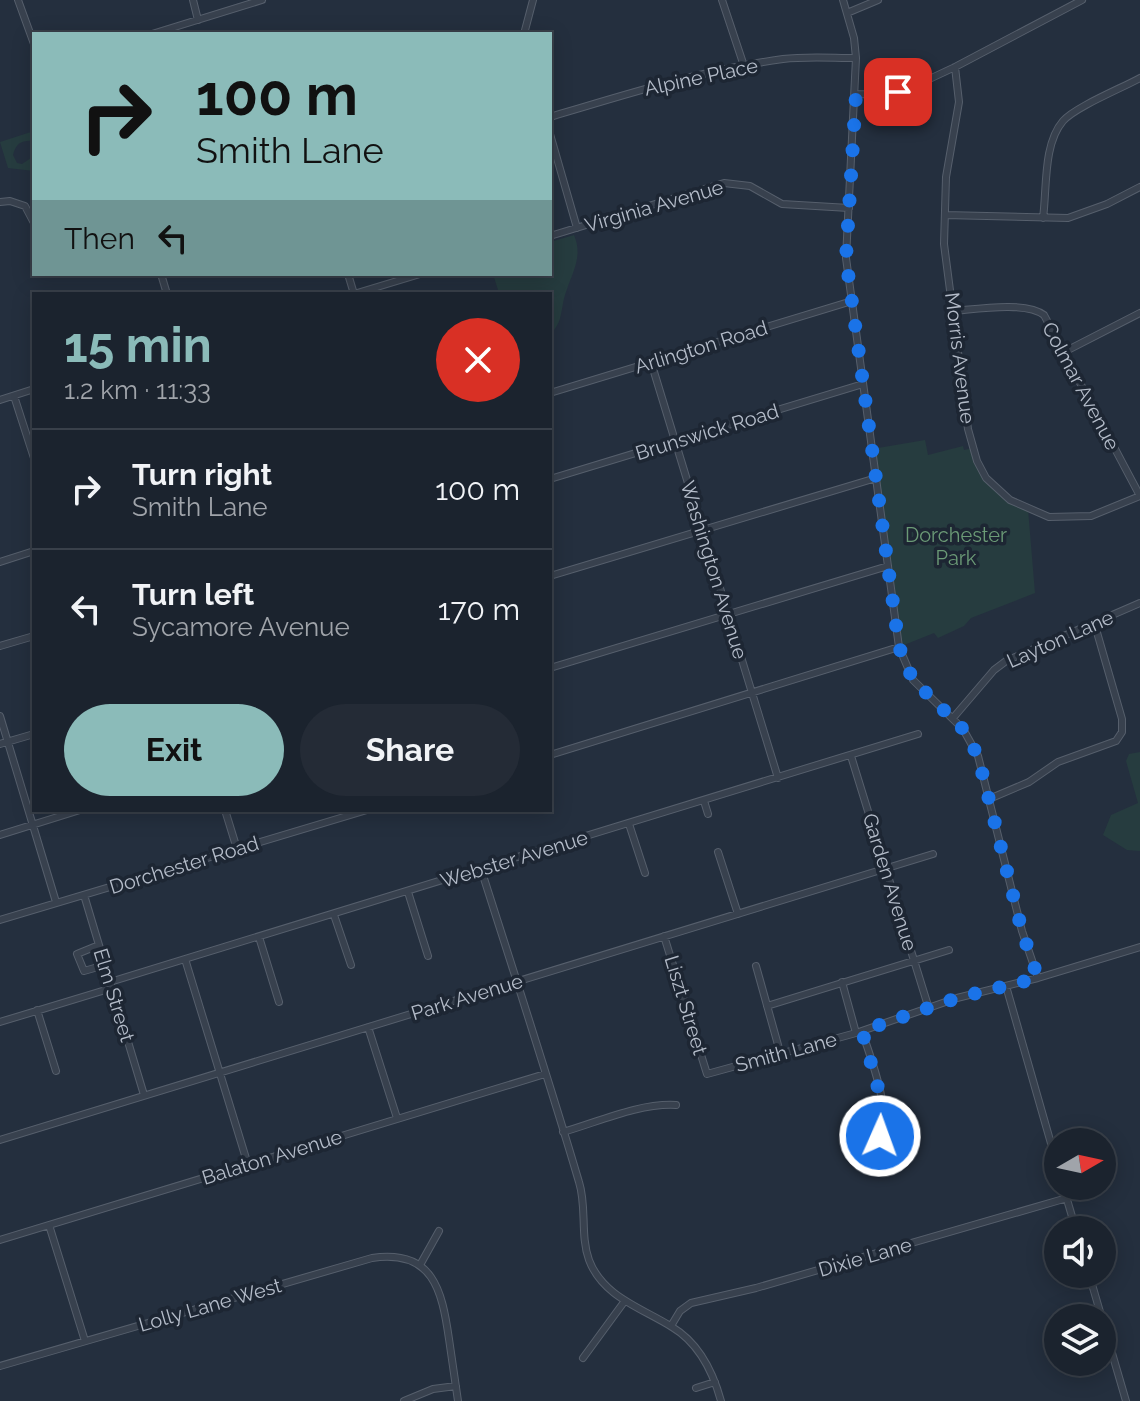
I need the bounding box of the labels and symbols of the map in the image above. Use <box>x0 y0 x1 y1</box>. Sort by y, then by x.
street label: Alpine Place <box>642 53 760 101</box>
pin <box>864 58 932 126</box>
street label: Virginia Avenue <box>582 175 726 237</box>
street label: Morris Avenue <box>940 291 980 425</box>
street label: Arlington Road <box>632 315 770 379</box>
street label: Colmar Avenue <box>1037 318 1125 454</box>
street label: Brunswick Road <box>632 399 782 465</box>
street label: Washington Avenue <box>675 478 753 662</box>
park label: Dorchester Park <box>905 523 1007 570</box>
street label: Layton Lane <box>1003 605 1117 673</box>
street label: Garden Avenue <box>858 810 922 954</box>
street label: Webster Avenue <box>437 825 591 893</box>
street label: Dorchester Road <box>106 831 262 899</box>
street label: Elm Street <box>88 945 140 1045</box>
street label: Liszt Street <box>659 952 713 1058</box>
street label: Park Avenue <box>408 969 526 1025</box>
street label: Smith Lane <box>733 1027 840 1077</box>
position arrow <box>838 1094 922 1178</box>
street label: Balaton Avenue <box>199 1124 345 1190</box>
north arrow <box>1044 1128 1116 1200</box>
street label: Dixie Lane <box>816 1232 915 1282</box>
street label: Lolly Lane West <box>136 1273 284 1337</box>

